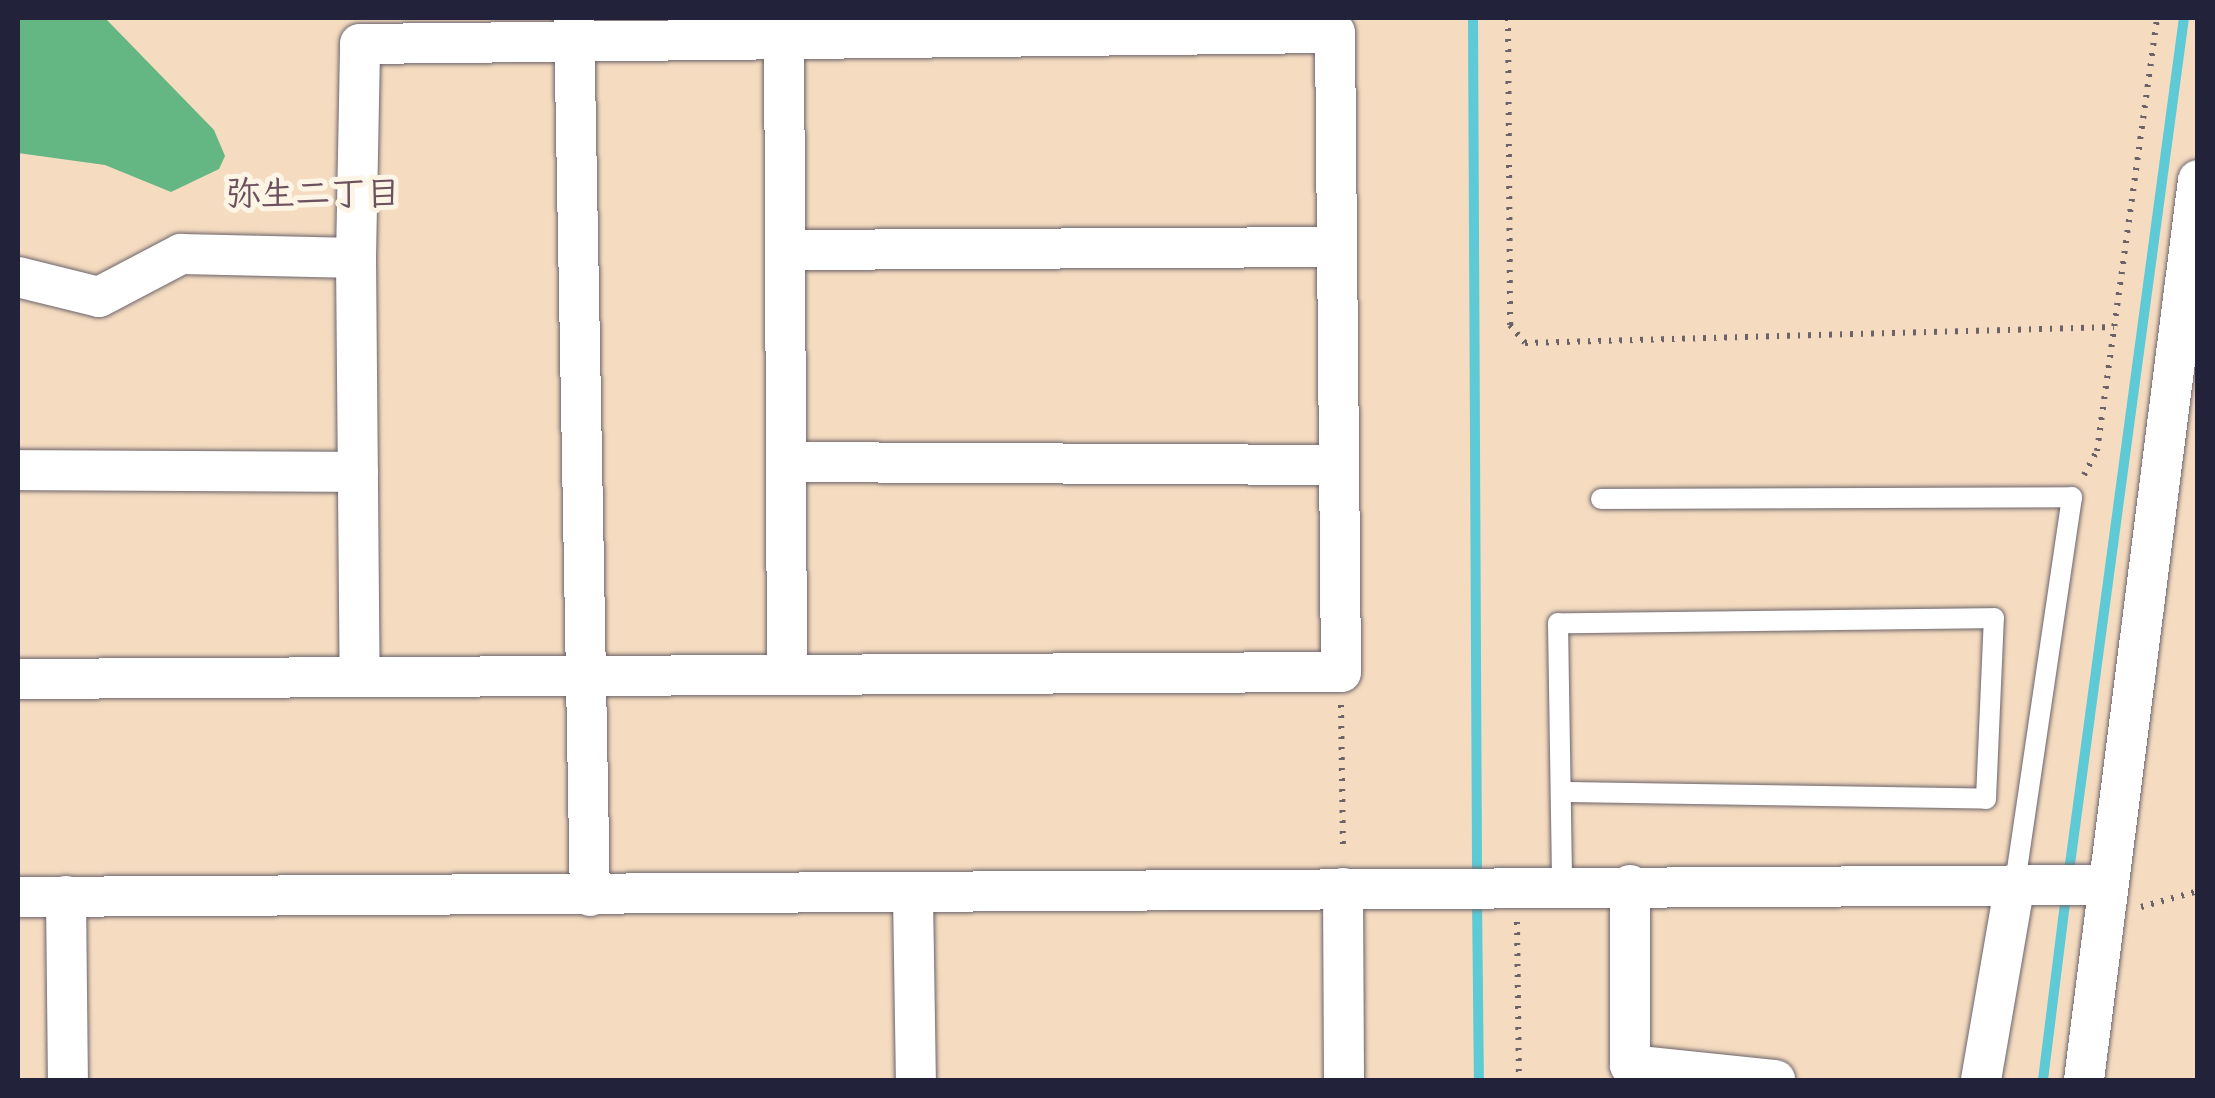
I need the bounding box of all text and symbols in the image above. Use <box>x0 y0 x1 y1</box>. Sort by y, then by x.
district label: 弥生二丁目 <box>226 172 400 214</box>

